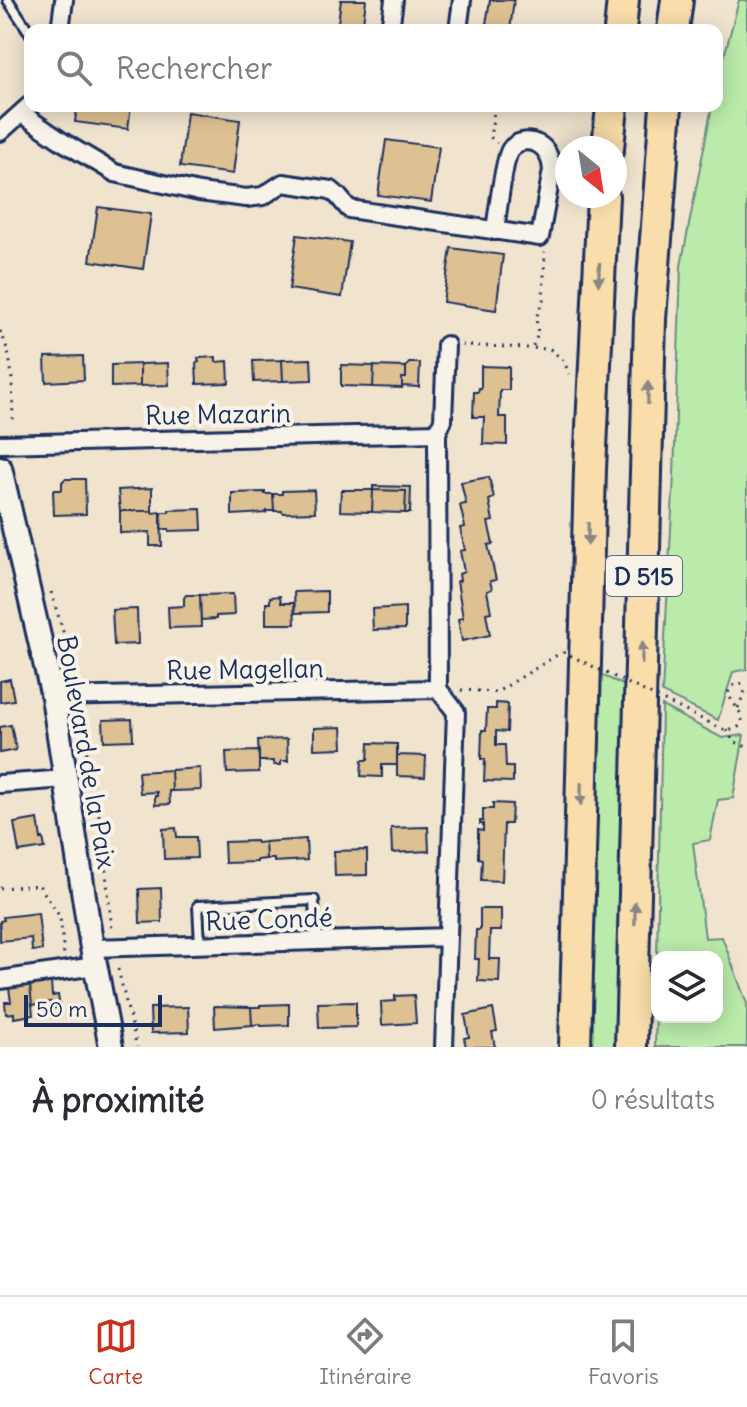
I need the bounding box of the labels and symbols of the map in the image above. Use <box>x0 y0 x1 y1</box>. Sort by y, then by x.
north arrow <box>555 136 627 208</box>
one-way arrow <box>592 262 605 287</box>
one-way arrow <box>642 380 655 405</box>
street label: Rue Mazarin <box>145 396 291 432</box>
one-way arrow <box>582 522 594 547</box>
road number: D 515 <box>606 556 682 596</box>
street label: Boulevard de la Paix <box>50 633 124 872</box>
one-way arrow <box>635 640 648 665</box>
street label: Rue Magellan <box>166 651 324 687</box>
one-way arrow <box>575 782 588 807</box>
street label: Rue Condé <box>205 900 333 938</box>
one-way arrow <box>628 900 641 925</box>
scale bar <box>24 991 162 1027</box>

